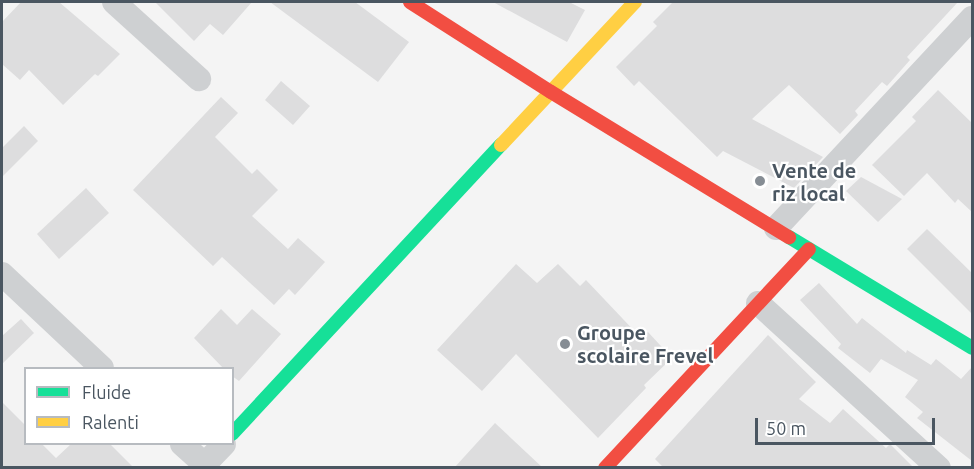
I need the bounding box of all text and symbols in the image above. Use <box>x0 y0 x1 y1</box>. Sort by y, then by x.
place label: Vente de riz local <box>772 158 856 205</box>
marker: Vente de riz local <box>753 174 767 188</box>
place label: Groupe scolaire Frevel <box>577 320 713 367</box>
marker: Groupe scolaire Frevel <box>558 337 572 351</box>
legend <box>24 367 234 445</box>
text: Fluide <box>82 382 131 402</box>
scale bar <box>758 406 938 444</box>
text: Ralenti <box>82 412 139 432</box>
text: 50 m <box>766 418 806 438</box>

